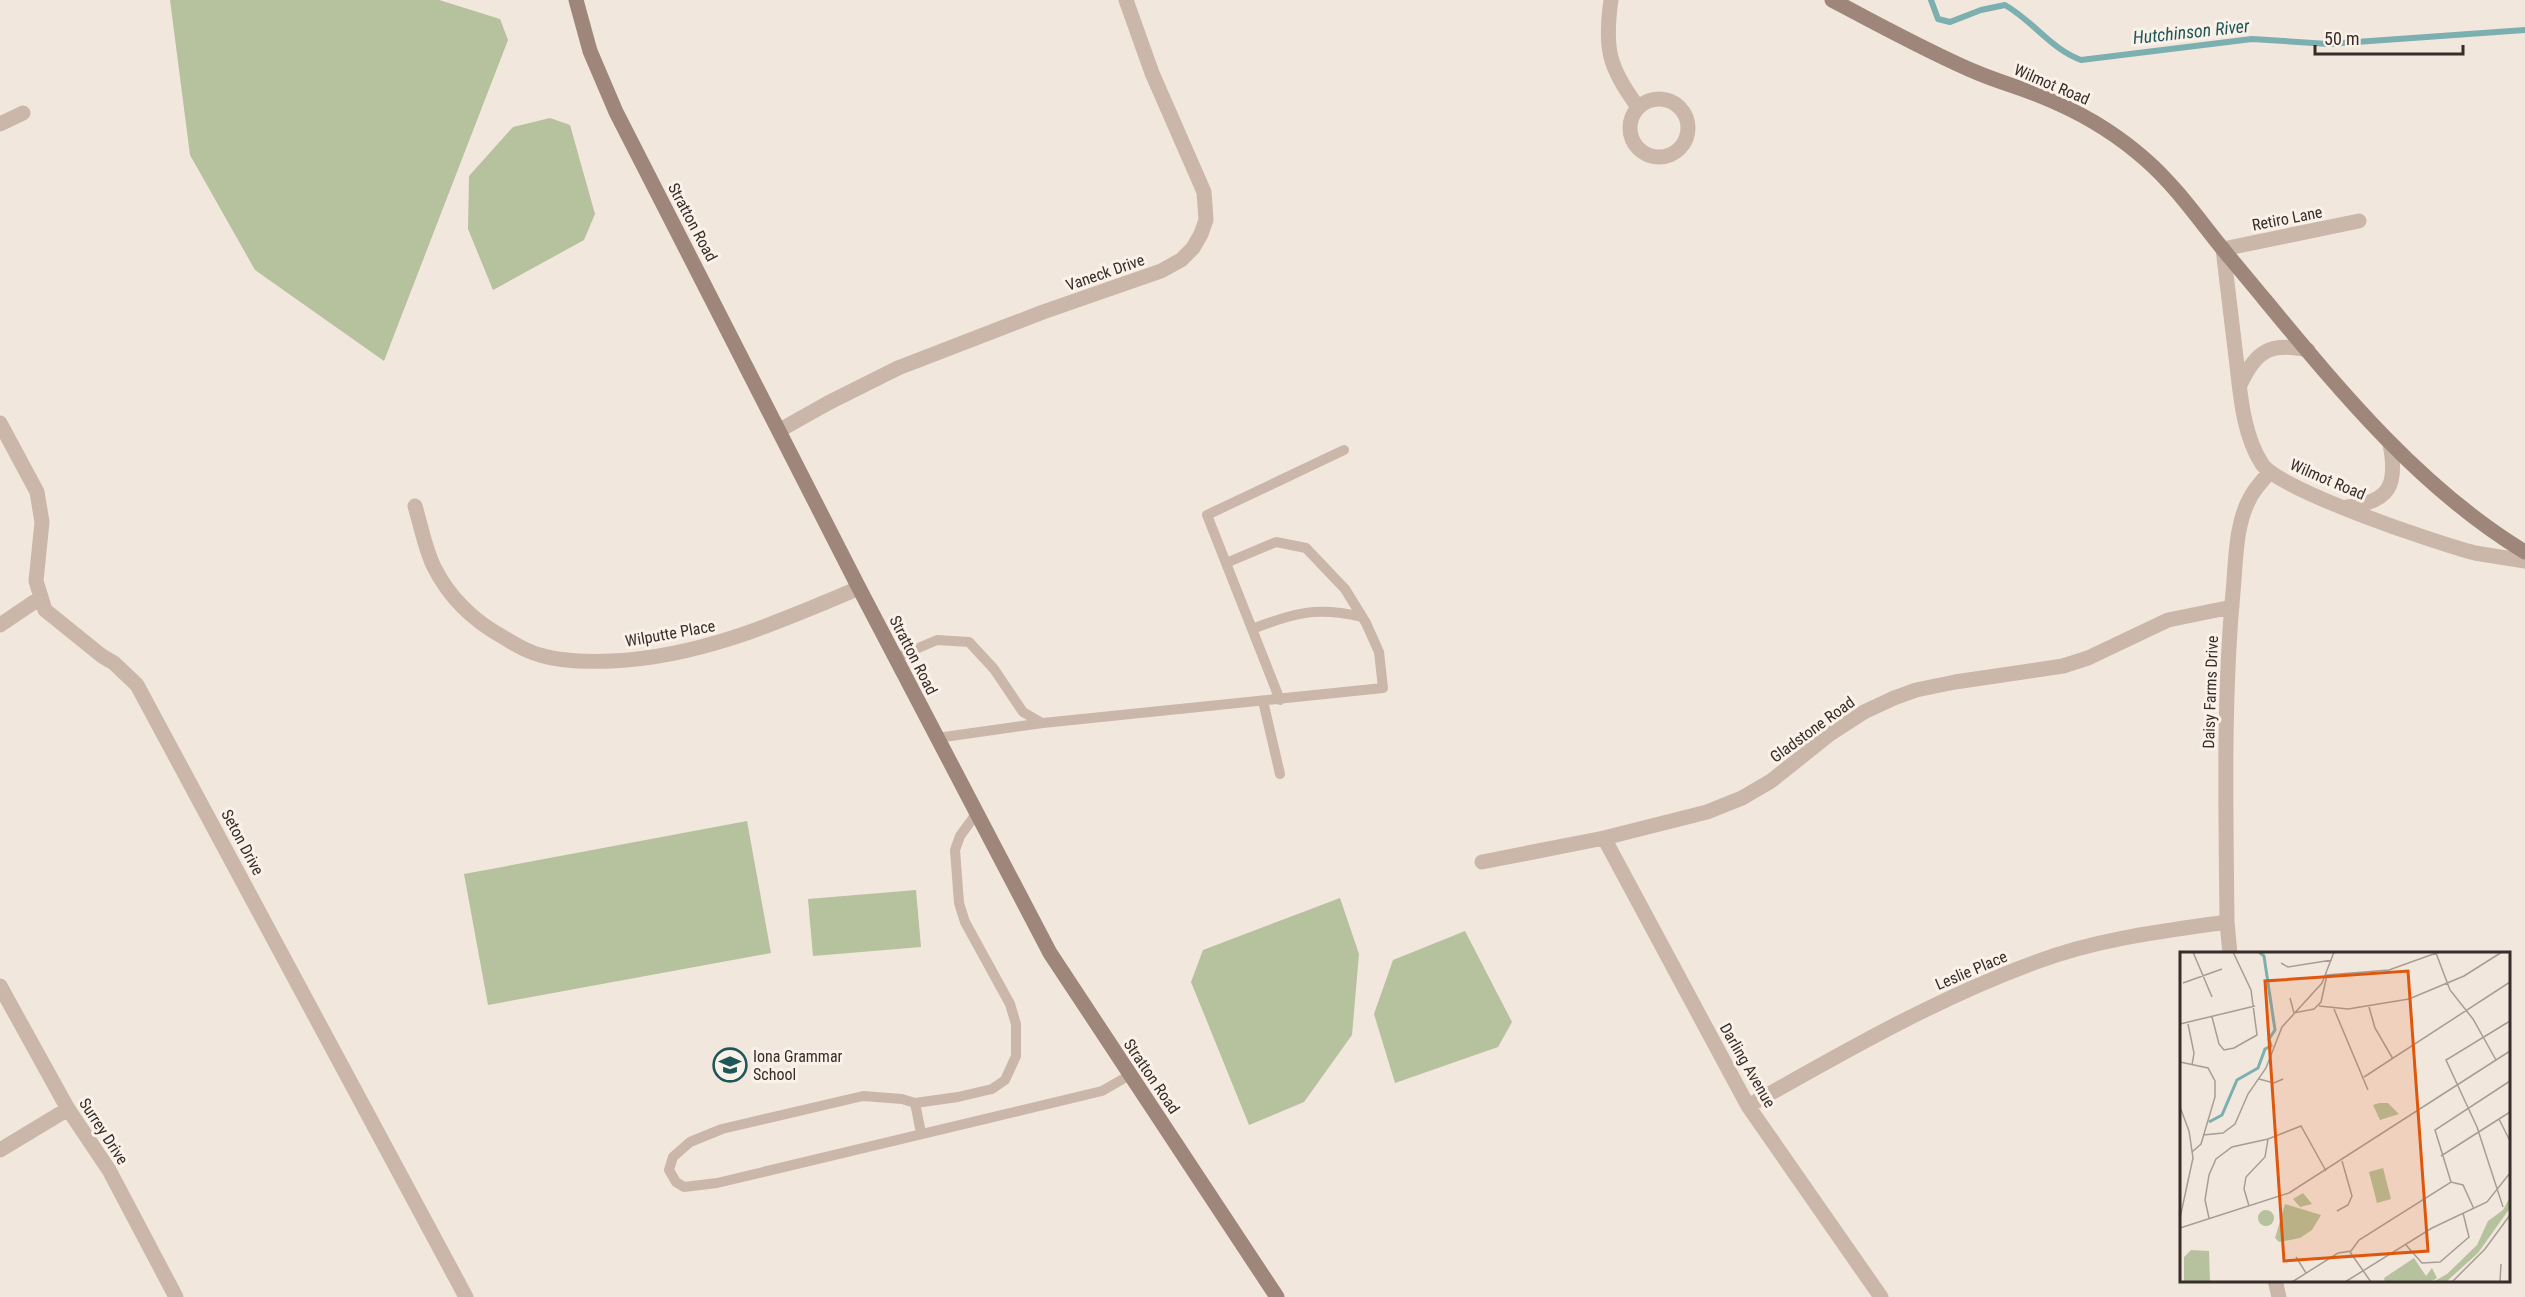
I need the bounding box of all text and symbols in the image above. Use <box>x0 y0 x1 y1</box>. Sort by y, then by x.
water label: Hutchinson River <box>2132 15 2251 48</box>
scale bar <box>2315 18 2464 56</box>
text: 50 m <box>2324 28 2359 49</box>
street label: Wilmot Road <box>2011 60 2092 109</box>
street label: Stratton Road <box>664 180 721 265</box>
street label: Retiro Lane <box>2250 202 2324 235</box>
street label: Vaneck Drive <box>1063 250 1147 295</box>
street label: Wilmot Road <box>2287 455 2368 504</box>
street label: Stratton Road <box>886 613 942 698</box>
street label: Wilputte Place <box>624 616 716 651</box>
street label: Daisy Farms Drive <box>2199 635 2222 749</box>
street label: Gladstone Road <box>1766 692 1858 766</box>
street label: Seton Drive <box>217 806 268 878</box>
street label: Leslie Place <box>1932 947 2010 994</box>
inset map <box>2180 952 2510 1282</box>
street label: Darling Avenue <box>1716 1020 1779 1111</box>
street label: Stratton Road <box>1120 1035 1184 1117</box>
school or university icon: Iona Grammar School <box>712 1047 748 1083</box>
place label: Iona Grammar School <box>753 1047 843 1084</box>
street label: Surrey Drive <box>75 1095 132 1168</box>

